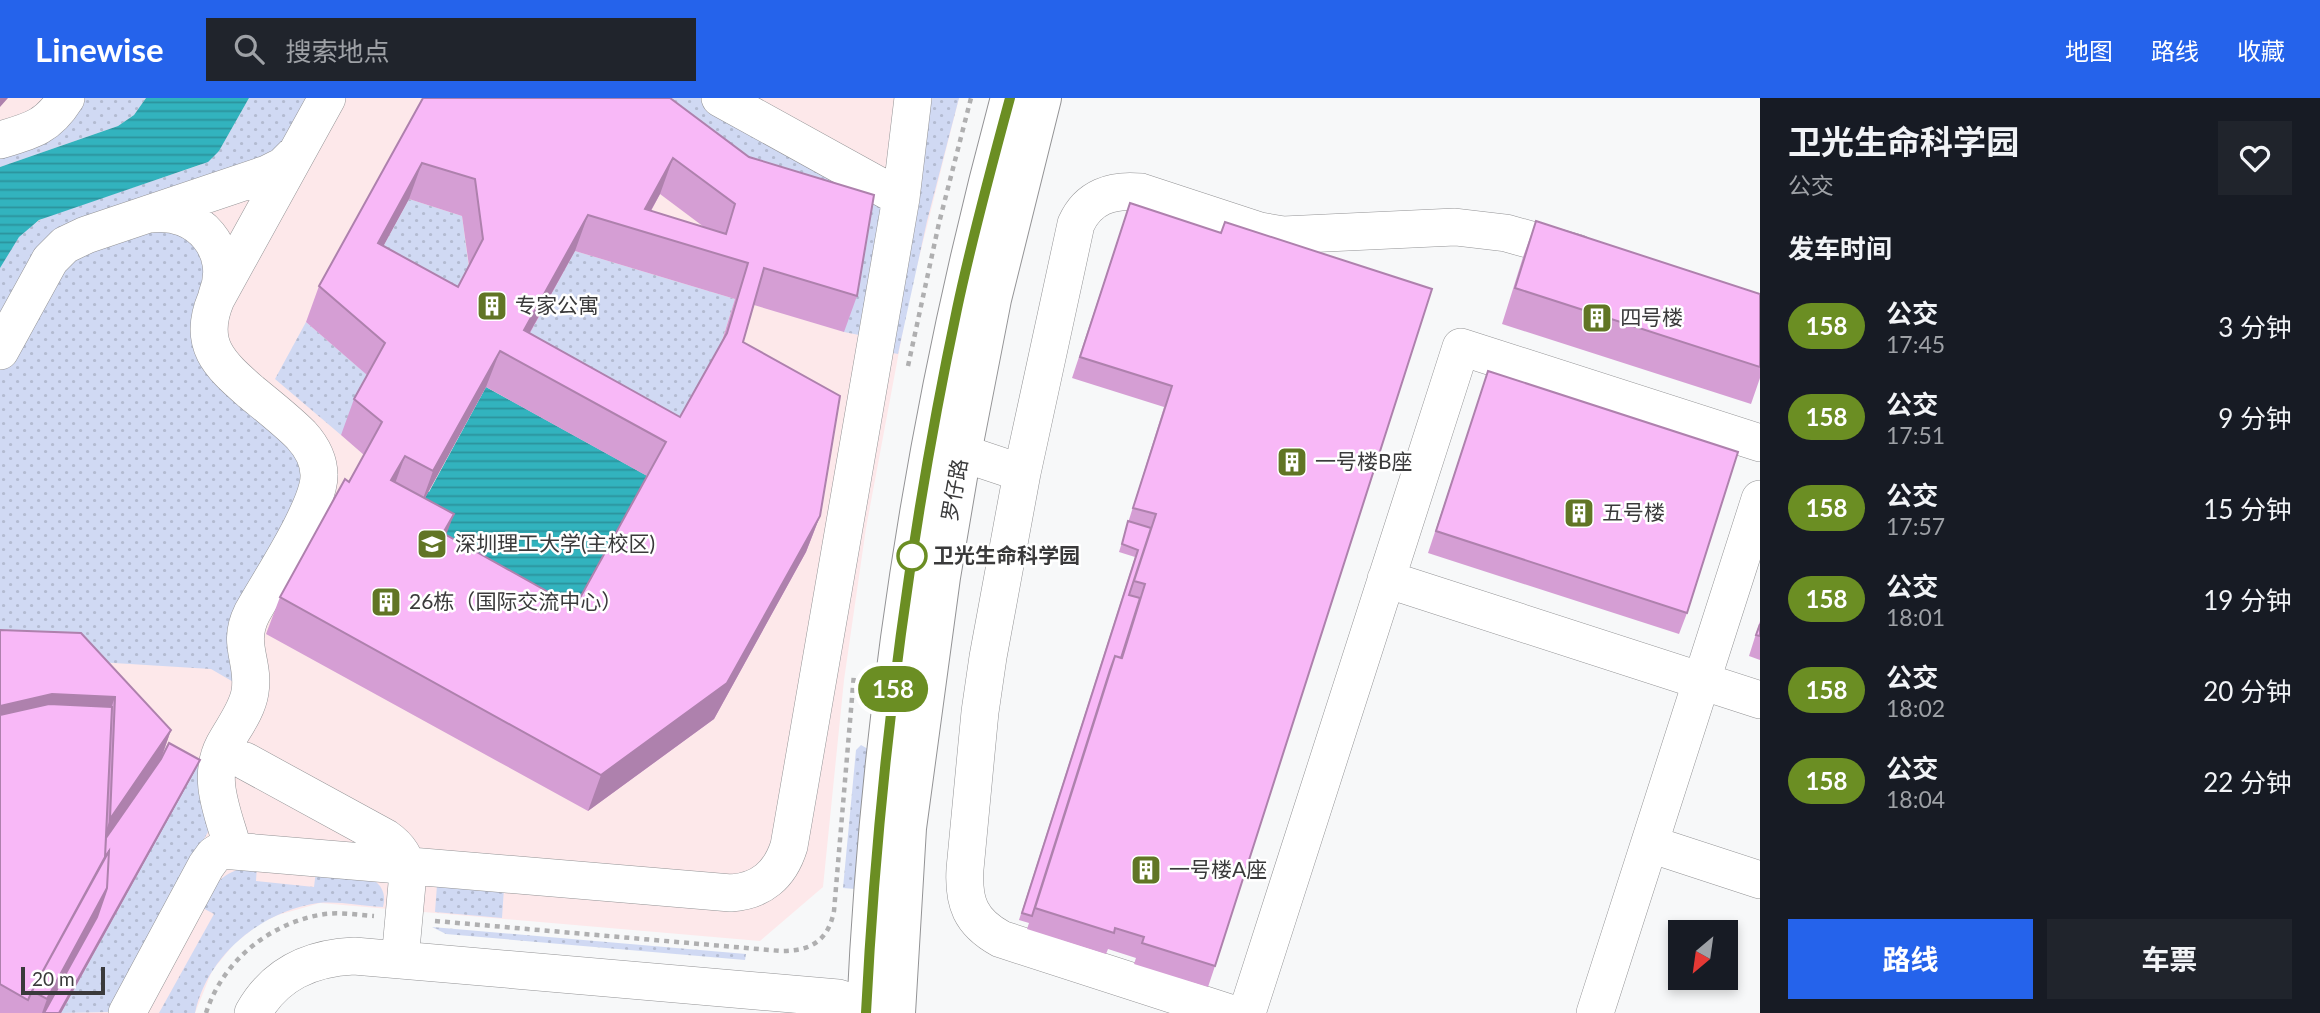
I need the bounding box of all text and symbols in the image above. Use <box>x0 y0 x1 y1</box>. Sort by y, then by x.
search box <box>206 18 696 81</box>
text: Linewise <box>35 29 164 69</box>
icon: search <box>230 30 268 68</box>
text: 搜索地点 <box>286 35 390 67</box>
text: 地图 <box>2065 36 2113 65</box>
text: 路线 <box>2151 36 2199 65</box>
text: 收藏 <box>2237 36 2285 65</box>
text: 卫光生命科学园 <box>1788 121 2019 161</box>
button: heart <box>2218 121 2292 195</box>
text: 公交 <box>1788 171 1834 199</box>
text: 发车时间 <box>1788 232 1892 264</box>
building icon: 专家公寓 <box>475 289 509 323</box>
place label: 专家公寓 <box>515 292 599 317</box>
text: 公交 <box>1886 297 1938 329</box>
building icon: 四号楼 <box>1580 301 1614 335</box>
place label: 四号楼 <box>1620 304 1683 329</box>
text: 158 <box>1806 311 1847 340</box>
text: 3 分钟 <box>2218 311 2292 343</box>
text: 17:45 <box>1886 330 1945 358</box>
text: 公交 <box>1886 388 1938 420</box>
text: 158 <box>1806 402 1847 431</box>
text: 9 分钟 <box>2218 402 2292 434</box>
text: 17:51 <box>1886 421 1945 449</box>
building icon: 一号楼B座 <box>1275 445 1309 479</box>
place label: 一号楼B座 <box>1315 448 1413 473</box>
street label: 罗仔路 <box>936 457 971 523</box>
text: 公交 <box>1886 479 1938 511</box>
text: 158 <box>1806 493 1847 522</box>
text: 15 分钟 <box>2203 493 2292 525</box>
building icon: 五号楼 <box>1562 496 1596 530</box>
place label: 五号楼 <box>1602 499 1665 524</box>
text: 17:57 <box>1886 512 1945 540</box>
school or university icon: 深圳理工大学(主校区) <box>415 527 449 561</box>
place label: 深圳理工大学(主校区) <box>455 530 655 555</box>
marker: 卫光生命科学园 <box>897 541 927 571</box>
place label: 卫光生命科学园 <box>933 542 1080 567</box>
text: 公交 <box>1886 570 1938 602</box>
text: 158 <box>1806 584 1847 613</box>
text: 19 分钟 <box>2203 584 2292 616</box>
building icon: 26栋（国际交流中心） <box>369 585 403 619</box>
place label: 26栋（国际交流中心） <box>409 588 622 613</box>
text: 18:01 <box>1886 603 1945 631</box>
text: 公交 <box>1886 661 1938 693</box>
line badge: 158 <box>853 666 933 712</box>
text: 158 <box>872 674 914 703</box>
text: 158 <box>1806 675 1847 704</box>
text: 20 分钟 <box>2203 675 2292 707</box>
text: 18:02 <box>1886 694 1945 722</box>
text: 公交 <box>1886 752 1938 784</box>
text: 158 <box>1806 766 1847 795</box>
text: 22 分钟 <box>2203 766 2292 798</box>
text: 18:04 <box>1886 785 1945 813</box>
building icon: 一号楼A座 <box>1129 853 1163 887</box>
place label: 一号楼A座 <box>1169 856 1267 881</box>
button: 路线 <box>1788 919 2033 999</box>
button: 车票 <box>2047 919 2292 999</box>
north arrow <box>1668 920 1738 990</box>
map controls <box>1668 920 1738 990</box>
scale bar <box>21 964 105 996</box>
text: 20 m <box>32 967 75 990</box>

